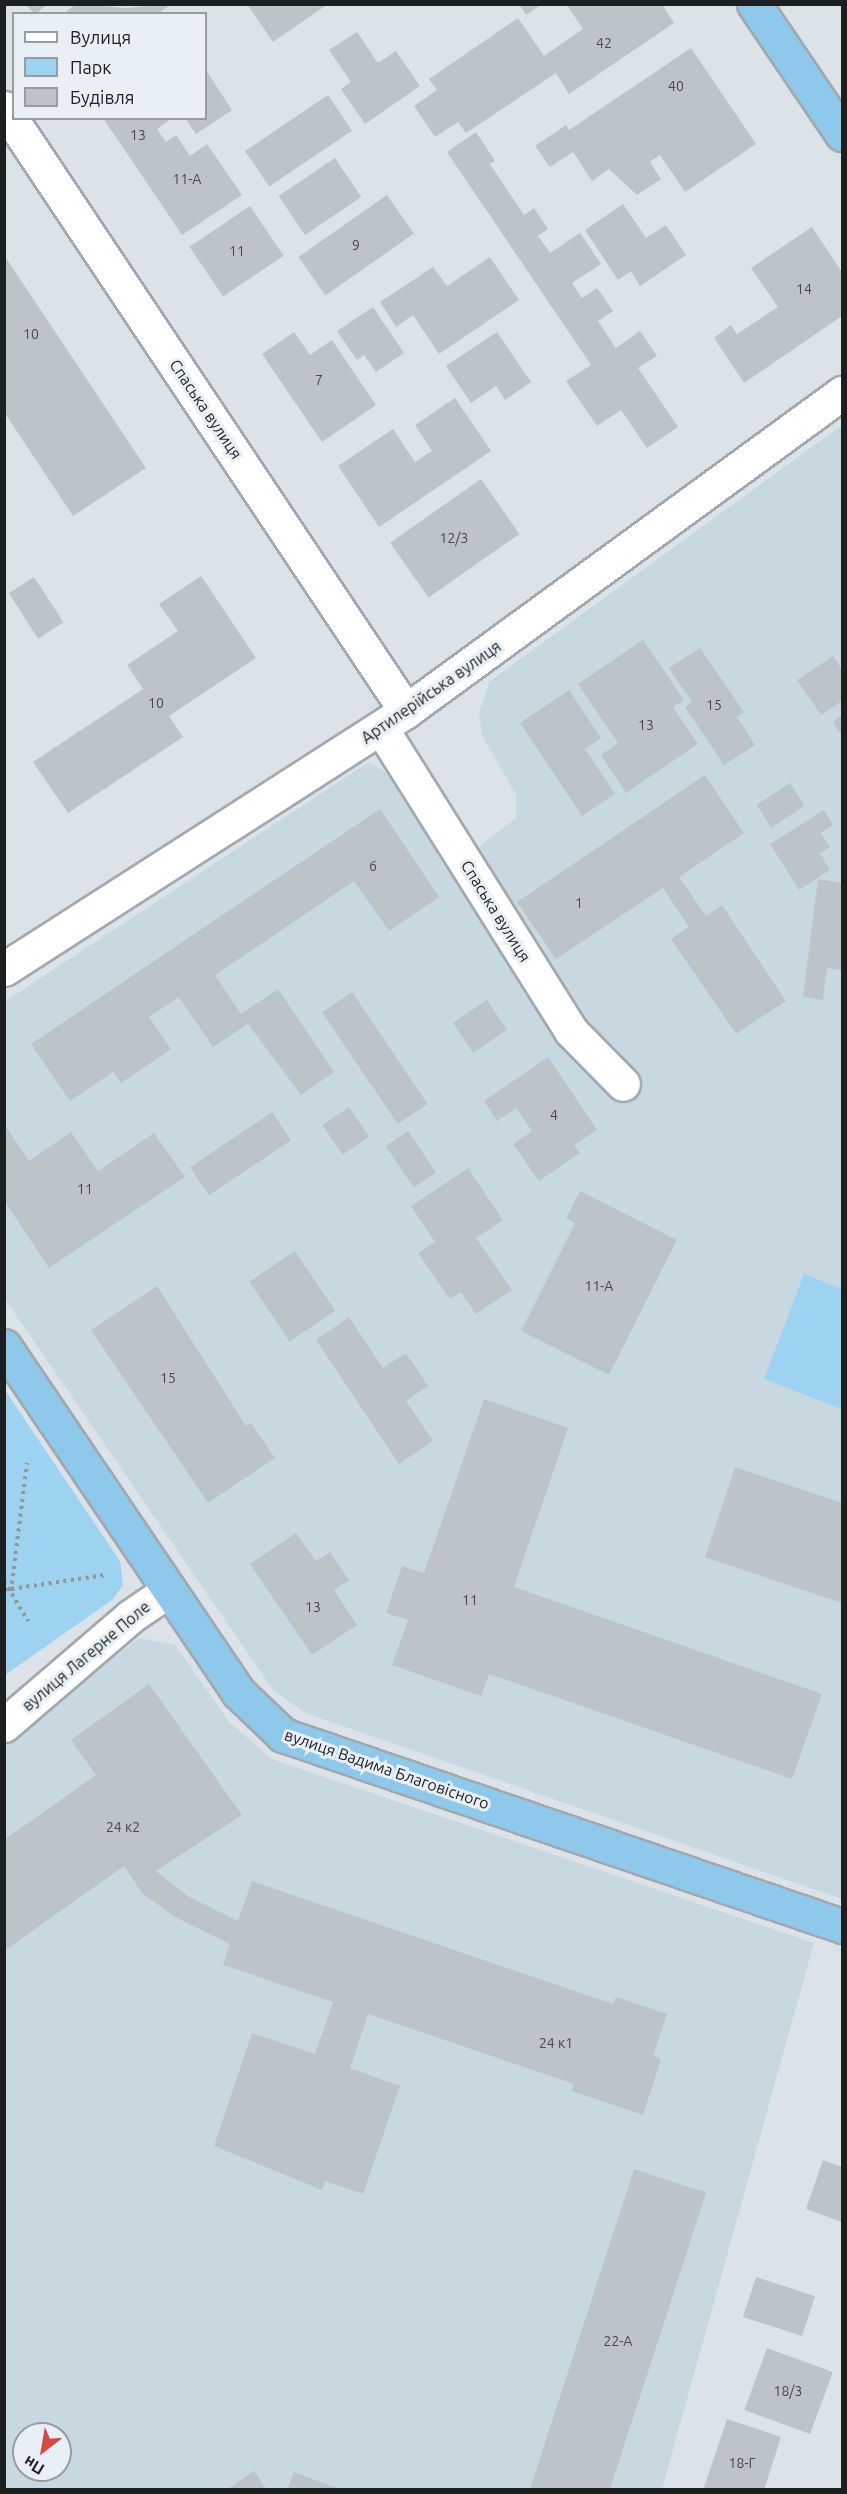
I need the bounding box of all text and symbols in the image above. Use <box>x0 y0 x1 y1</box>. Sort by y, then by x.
legend <box>12 12 207 120</box>
text: Вулиця <box>70 27 131 47</box>
house number: 42 <box>596 35 612 51</box>
text: Парк <box>70 57 111 77</box>
house number: 40 <box>668 78 684 94</box>
text: Будівля <box>70 87 135 107</box>
house number: 13 <box>130 127 146 143</box>
house number: 11-А <box>173 171 201 187</box>
house number: 9 <box>352 237 360 253</box>
house number: 11 <box>229 243 245 259</box>
house number: 14 <box>796 281 812 297</box>
house number: 10 <box>23 326 39 342</box>
street label: Спаська вулиця <box>166 356 246 462</box>
house number: 7 <box>315 372 323 388</box>
house number: 12/3 <box>440 530 468 546</box>
street label: Артилерійська вулиця <box>357 637 505 747</box>
house number: 10 <box>148 695 164 711</box>
house number: 15 <box>706 697 722 713</box>
house number: 13 <box>638 717 654 733</box>
street label: Спаська вулиця <box>457 857 535 965</box>
house number: 6 <box>369 858 377 874</box>
house number: 1 <box>575 895 583 911</box>
house number: 4 <box>550 1107 558 1123</box>
house number: 11 <box>77 1181 93 1197</box>
house number: 11-А <box>585 1278 613 1294</box>
house number: 15 <box>160 1370 176 1386</box>
house number: 11 <box>462 1592 478 1608</box>
street label: вулиця Лагерне Поле <box>18 1597 154 1715</box>
house number: 13 <box>305 1599 321 1615</box>
street label: вулиця Вадима Благовісного <box>282 1725 492 1813</box>
house number: 24 к2 <box>106 1819 140 1835</box>
house number: 24 к1 <box>539 2035 573 2051</box>
house number: 22-А <box>604 2333 632 2349</box>
house number: 18/3 <box>774 2383 802 2399</box>
north arrow <box>12 2422 72 2482</box>
text: Пн <box>20 2453 47 2479</box>
house number: 18-Г <box>729 2455 755 2471</box>

